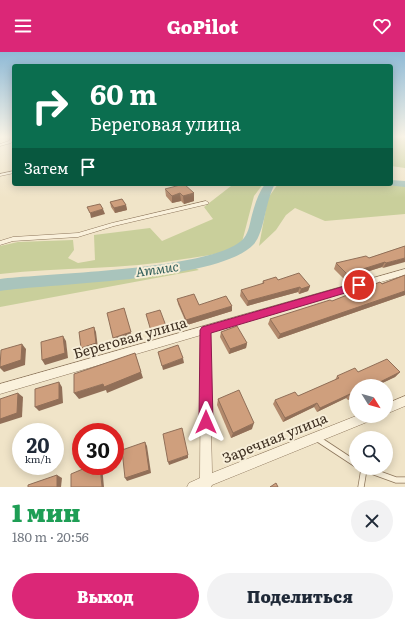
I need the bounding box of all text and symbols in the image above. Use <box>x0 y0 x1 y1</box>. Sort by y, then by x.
text: GoPilot <box>167 13 238 40</box>
icon: menu <box>12 15 34 37</box>
icon: heart <box>371 15 393 37</box>
text: 60 m <box>90 72 157 114</box>
icon: right <box>24 80 76 132</box>
text: Береговая улица <box>90 110 241 137</box>
text: Затем <box>24 156 69 179</box>
icon: arrive <box>77 156 99 178</box>
water label: Атмис <box>134 256 180 281</box>
pin <box>342 268 376 302</box>
icon: arrive <box>348 274 370 296</box>
street label: Береговая улица <box>71 311 189 363</box>
north arrow <box>349 379 393 423</box>
map controls <box>349 379 393 475</box>
position arrow <box>185 401 227 443</box>
street label: Заречная улица <box>219 407 331 467</box>
speed limit sign: 30 <box>72 423 124 475</box>
text: 20 <box>26 429 50 459</box>
button: search <box>349 431 393 475</box>
text: km/h <box>25 451 51 466</box>
text: 1 мин <box>12 494 80 529</box>
button: close <box>351 500 393 542</box>
text: 180 m · 20:56 <box>12 527 89 546</box>
button: Выход <box>12 573 199 619</box>
button: Поделиться <box>207 573 393 619</box>

